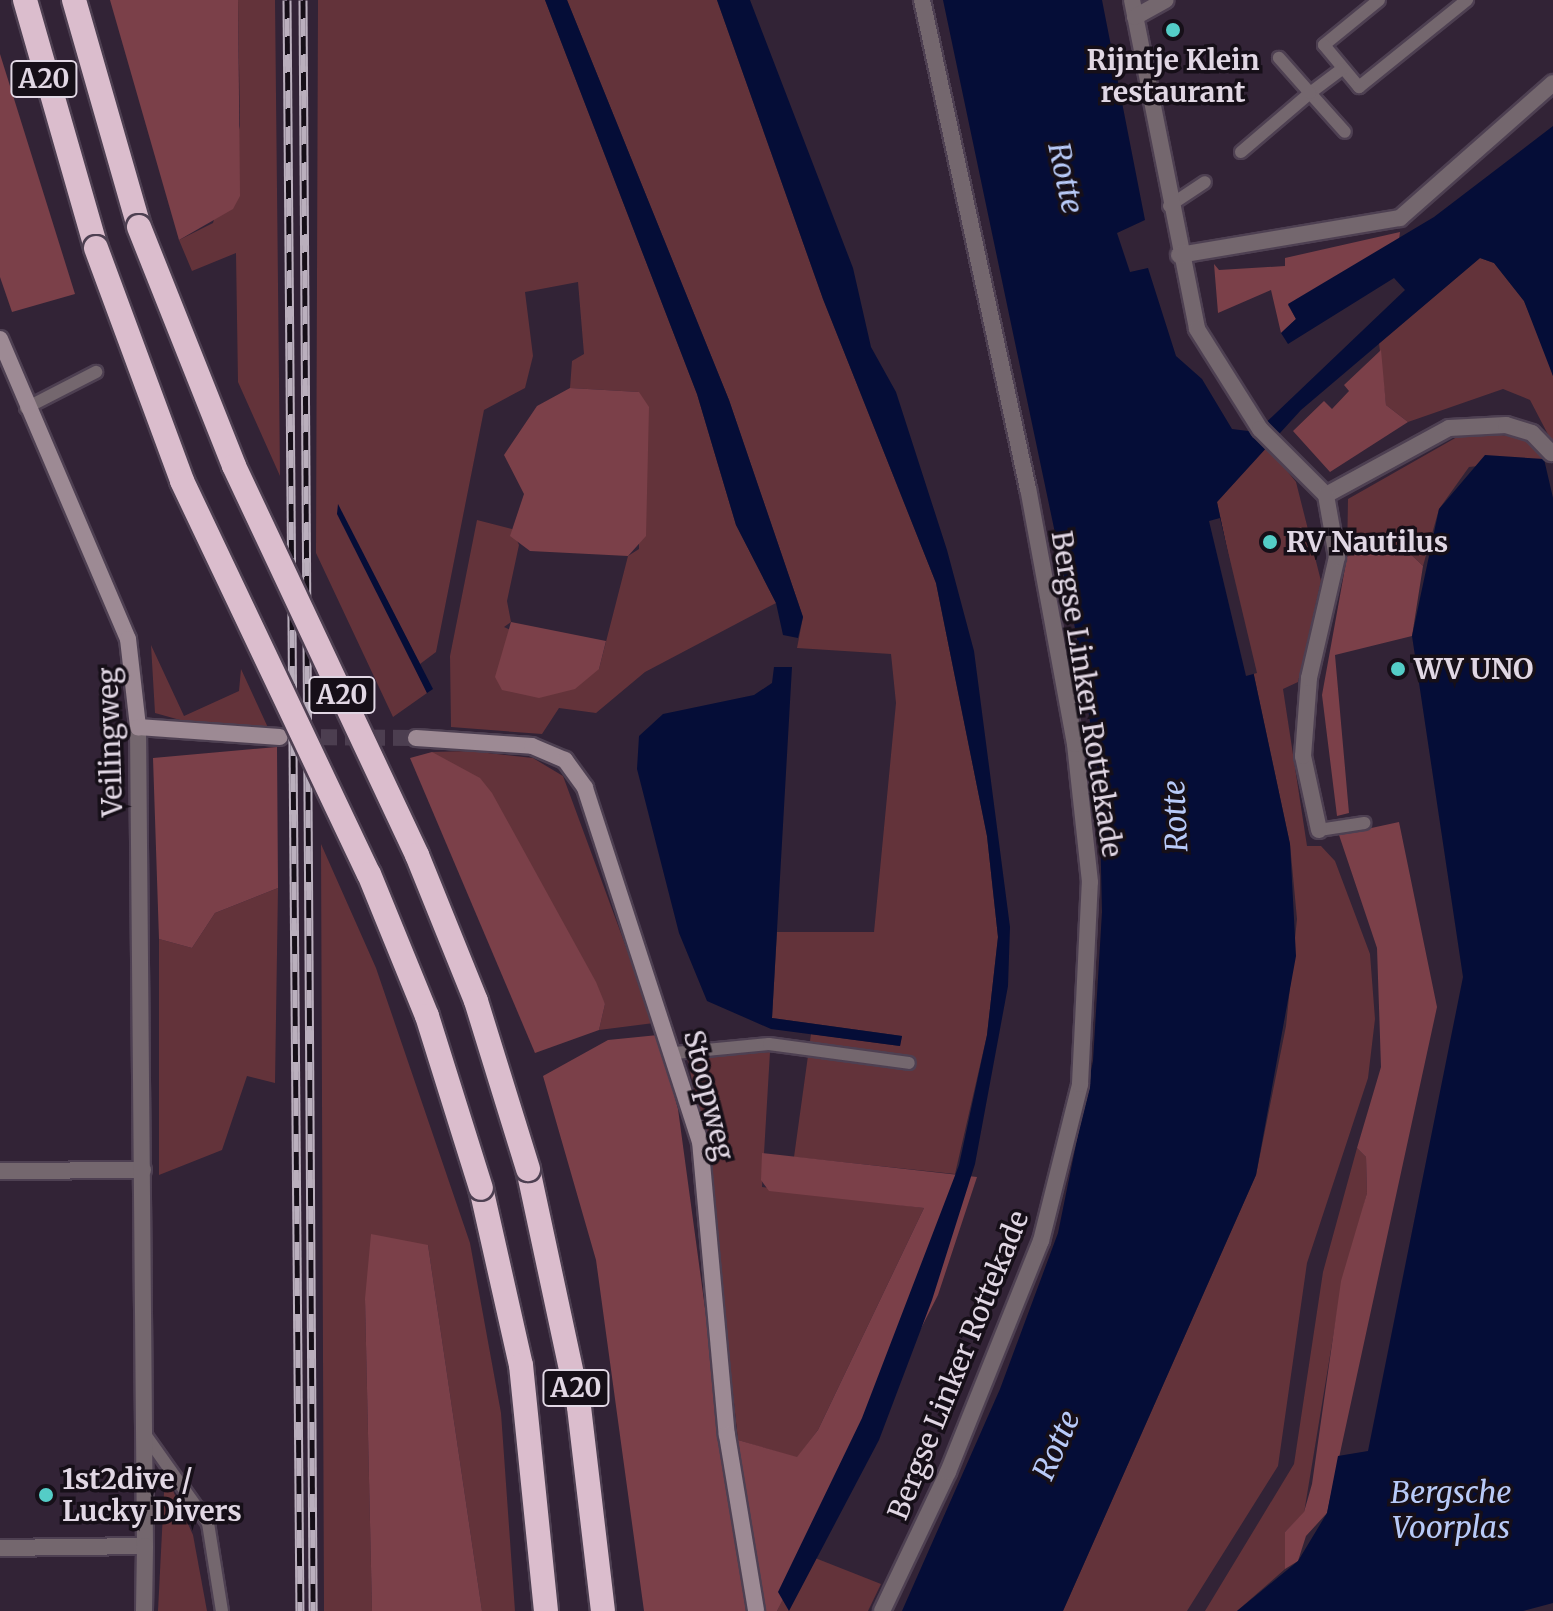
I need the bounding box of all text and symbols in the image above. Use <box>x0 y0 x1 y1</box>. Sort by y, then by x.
marker: Rijntje Klein restaurant <box>1164 21 1182 39</box>
place label: Rijntje Klein restaurant <box>1087 43 1259 109</box>
road number: A20 <box>10 57 78 101</box>
water label: Rotte <box>1041 139 1091 217</box>
place label: RV Nautilus <box>1286 525 1448 559</box>
street label: Bergse Linker Rottekade <box>1045 528 1129 860</box>
marker: RV Nautilus <box>1261 533 1279 551</box>
place label: WV UNO <box>1414 652 1534 686</box>
marker: WV UNO <box>1389 660 1407 678</box>
street label: Veilingweg <box>91 667 129 817</box>
road number: A20 <box>308 673 376 717</box>
water label: Rotte <box>1155 779 1195 853</box>
street label: Stoopweg <box>677 1027 741 1163</box>
street label: Bergse Linker Rottekade <box>881 1206 1035 1524</box>
road number: A20 <box>542 1366 610 1410</box>
water label: Rotte <box>1025 1405 1087 1485</box>
place label: 1st2dive / Lucky Divers <box>62 1462 242 1528</box>
water label: Bergsche Voorplas <box>1391 1474 1511 1544</box>
marker: 1st2dive / Lucky Divers <box>37 1486 55 1504</box>

